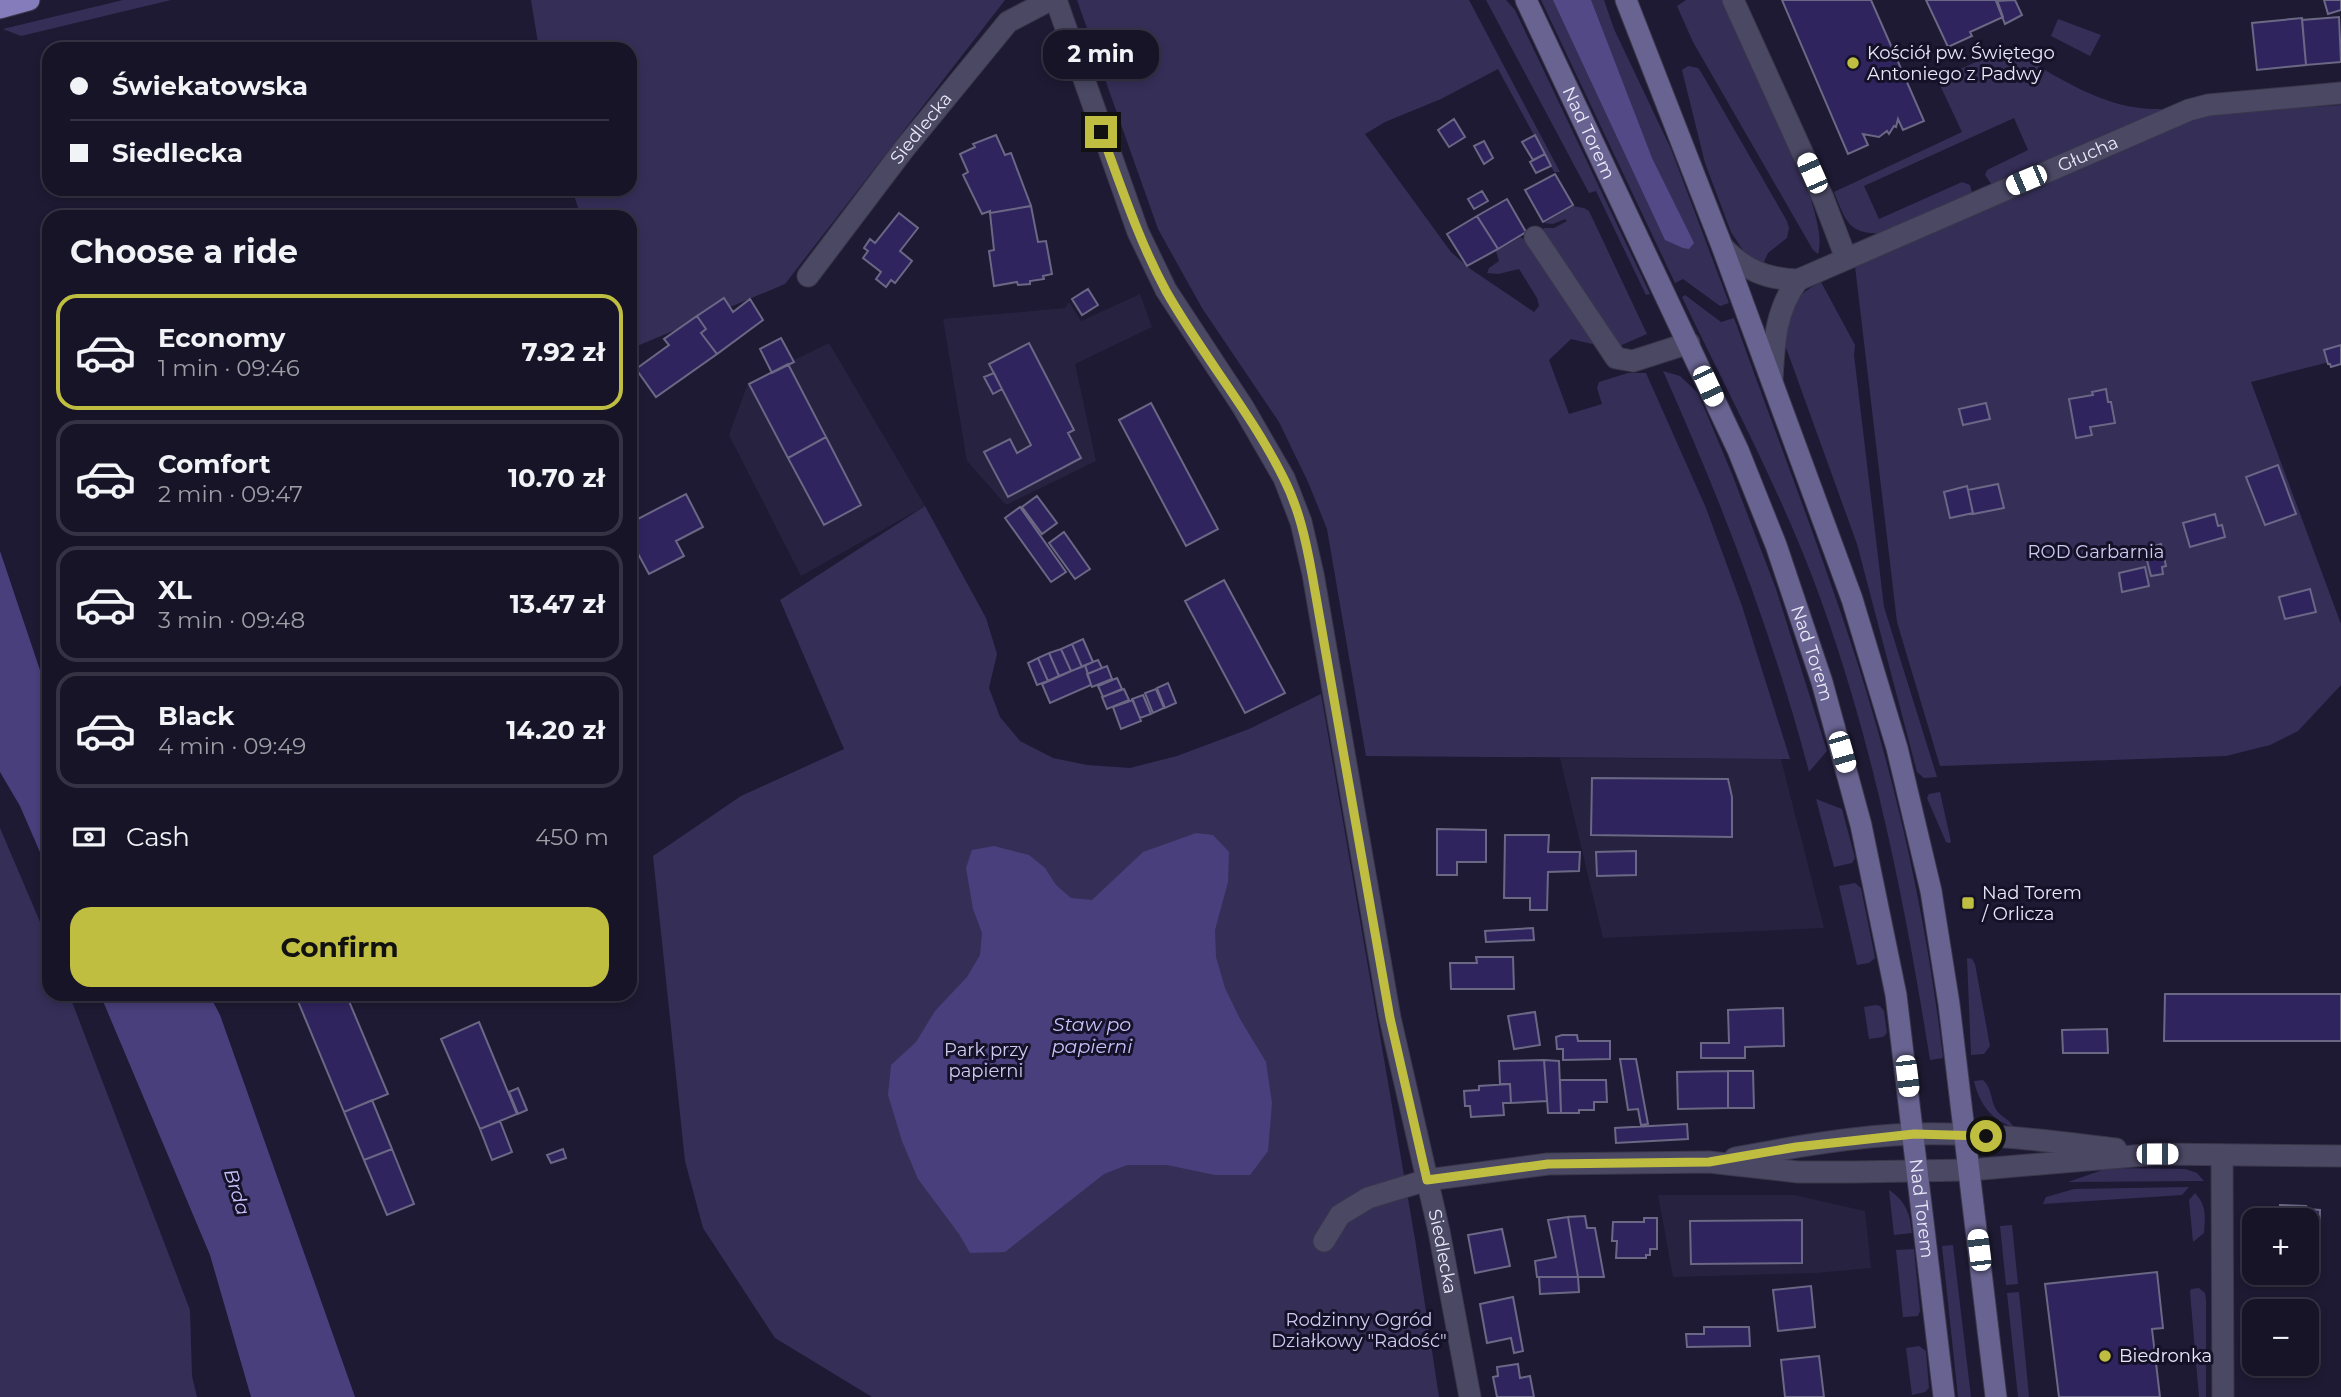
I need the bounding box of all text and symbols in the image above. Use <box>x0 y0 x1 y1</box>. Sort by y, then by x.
callout: 2 min <box>1043 31 1159 80</box>
text: 2 min <box>1067 40 1135 68</box>
place label: Kościół pw. Świętego Antoniego z Padwy <box>1867 42 2055 85</box>
marker: Kościół pw. Świętego Antoniego z Padwy <box>1845 55 1861 71</box>
text: Świekatowska <box>112 70 308 102</box>
street label: Nad Torem <box>1557 83 1620 183</box>
street label: Siedlecka <box>885 88 957 169</box>
route end <box>1085 116 1117 148</box>
street label: Głucha <box>2054 131 2122 177</box>
text: Siedlecka <box>112 137 243 169</box>
car <box>1794 150 1831 196</box>
car <box>2003 162 2050 198</box>
text: Choose a ride <box>70 232 298 271</box>
icon: car <box>74 321 137 384</box>
text: Economy <box>158 322 285 354</box>
text: 7.92 zł <box>522 336 605 368</box>
text: 1 min · 09:46 <box>158 354 300 382</box>
car <box>1690 363 1727 409</box>
icon: car <box>74 447 137 510</box>
text: Comfort <box>158 448 270 480</box>
text: 10.70 zł <box>508 462 605 494</box>
text: 2 min · 09:47 <box>158 480 303 508</box>
park label: ROD Garbarnia <box>2028 541 2164 563</box>
icon: car <box>74 573 137 636</box>
text: XL <box>158 574 192 606</box>
text: 13.47 zł <box>510 588 605 620</box>
street label: Nad Torem <box>1786 602 1838 704</box>
text: 3 min · 09:48 <box>158 606 305 634</box>
icon: car <box>74 699 137 762</box>
text: Black <box>158 700 234 732</box>
text: 14.20 zł <box>506 714 605 746</box>
car <box>1827 729 1858 775</box>
text: 4 min · 09:49 <box>158 732 306 760</box>
icon: cash <box>70 818 108 856</box>
text: Cash <box>126 821 190 853</box>
text: 450 m <box>535 823 609 851</box>
place label: Nad Torem / Orlicza <box>1981 882 2082 925</box>
marker: Nad Torem / Orlicza <box>1960 895 1976 911</box>
button: Confirm <box>70 907 609 987</box>
water label: Staw po papierni <box>1052 1013 1133 1058</box>
park label: Park przy papierni <box>944 1039 1028 1082</box>
car <box>1895 1054 1920 1098</box>
route start <box>1970 1120 2002 1152</box>
car <box>2137 1144 2179 1165</box>
street label: Nad Torem <box>1905 1158 1938 1259</box>
water label: Brda <box>219 1166 255 1218</box>
street label: Siedlecka <box>1423 1207 1462 1296</box>
map controls <box>2242 1208 2319 1376</box>
button: + <box>2242 1208 2319 1285</box>
car <box>1967 1228 1992 1272</box>
button: − <box>2242 1299 2319 1376</box>
park label: Rodzinny Ogród Działkowy "Radość" <box>1271 1309 1447 1352</box>
place label: Biedronka <box>2119 1345 2212 1367</box>
marker: Biedronka <box>2097 1348 2113 1364</box>

